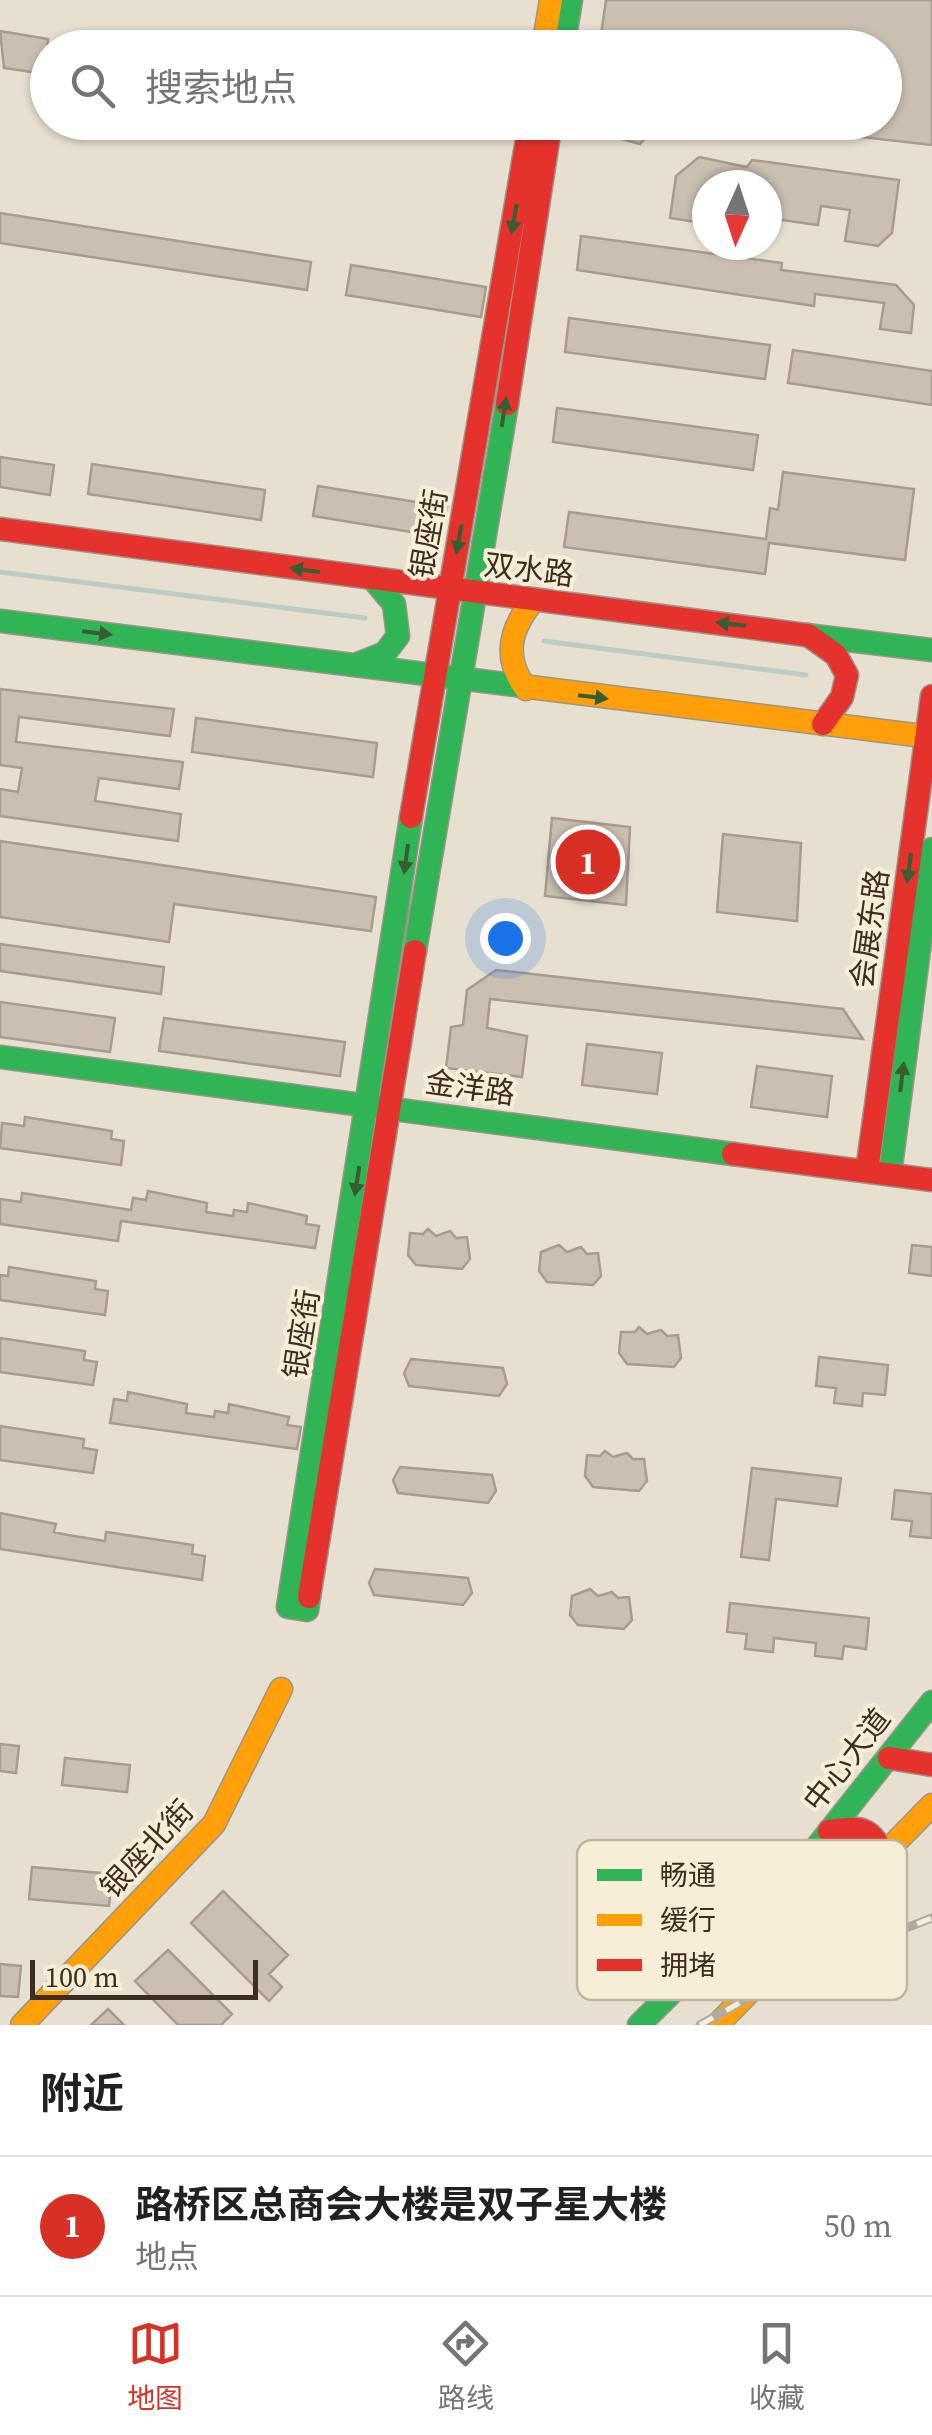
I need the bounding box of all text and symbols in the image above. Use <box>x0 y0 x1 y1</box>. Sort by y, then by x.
search box <box>30 30 902 140</box>
icon: search <box>65 58 120 113</box>
text: 搜索地点 <box>145 62 297 114</box>
north arrow <box>692 170 782 260</box>
one-way arrow <box>506 203 521 235</box>
one-way arrow <box>497 396 512 427</box>
street label: 银座街 <box>401 486 457 582</box>
one-way arrow <box>451 524 466 555</box>
street label: 双水路 <box>482 544 576 595</box>
one-way arrow <box>288 562 320 578</box>
one-way arrow <box>715 616 747 632</box>
one-way arrow <box>81 626 113 642</box>
one-way arrow <box>577 689 609 705</box>
pin: 1 <box>556 824 620 900</box>
one-way arrow <box>397 844 413 876</box>
one-way arrow <box>900 853 916 884</box>
street label: 会展东路 <box>841 867 898 991</box>
your location <box>480 913 531 964</box>
street label: 金洋路 <box>423 1061 517 1114</box>
one-way arrow <box>895 1061 911 1093</box>
one-way arrow <box>349 1165 364 1197</box>
street label: 银座街 <box>274 1286 329 1382</box>
street label: 中心大道 <box>794 1700 900 1820</box>
street label: 银座北街 <box>91 1791 203 1907</box>
legend <box>577 1840 907 2000</box>
text: 畅通 <box>660 1856 716 1894</box>
text: 缓行 <box>660 1901 716 1939</box>
text: 拥堵 <box>660 1946 716 1984</box>
scale bar <box>30 1955 258 2000</box>
text: 100 m <box>45 1958 119 1996</box>
text: 附近 <box>40 2064 124 2122</box>
text: 路桥区总商会大楼是双子星大楼 <box>135 2179 667 2231</box>
text: 1 <box>64 2204 81 2248</box>
text: 50 m <box>824 2204 892 2248</box>
text: 地点 <box>135 2235 199 2279</box>
tab: 地图 <box>127 2316 183 2417</box>
tab: 路线 <box>438 2316 494 2417</box>
tab: 收藏 <box>749 2316 805 2417</box>

